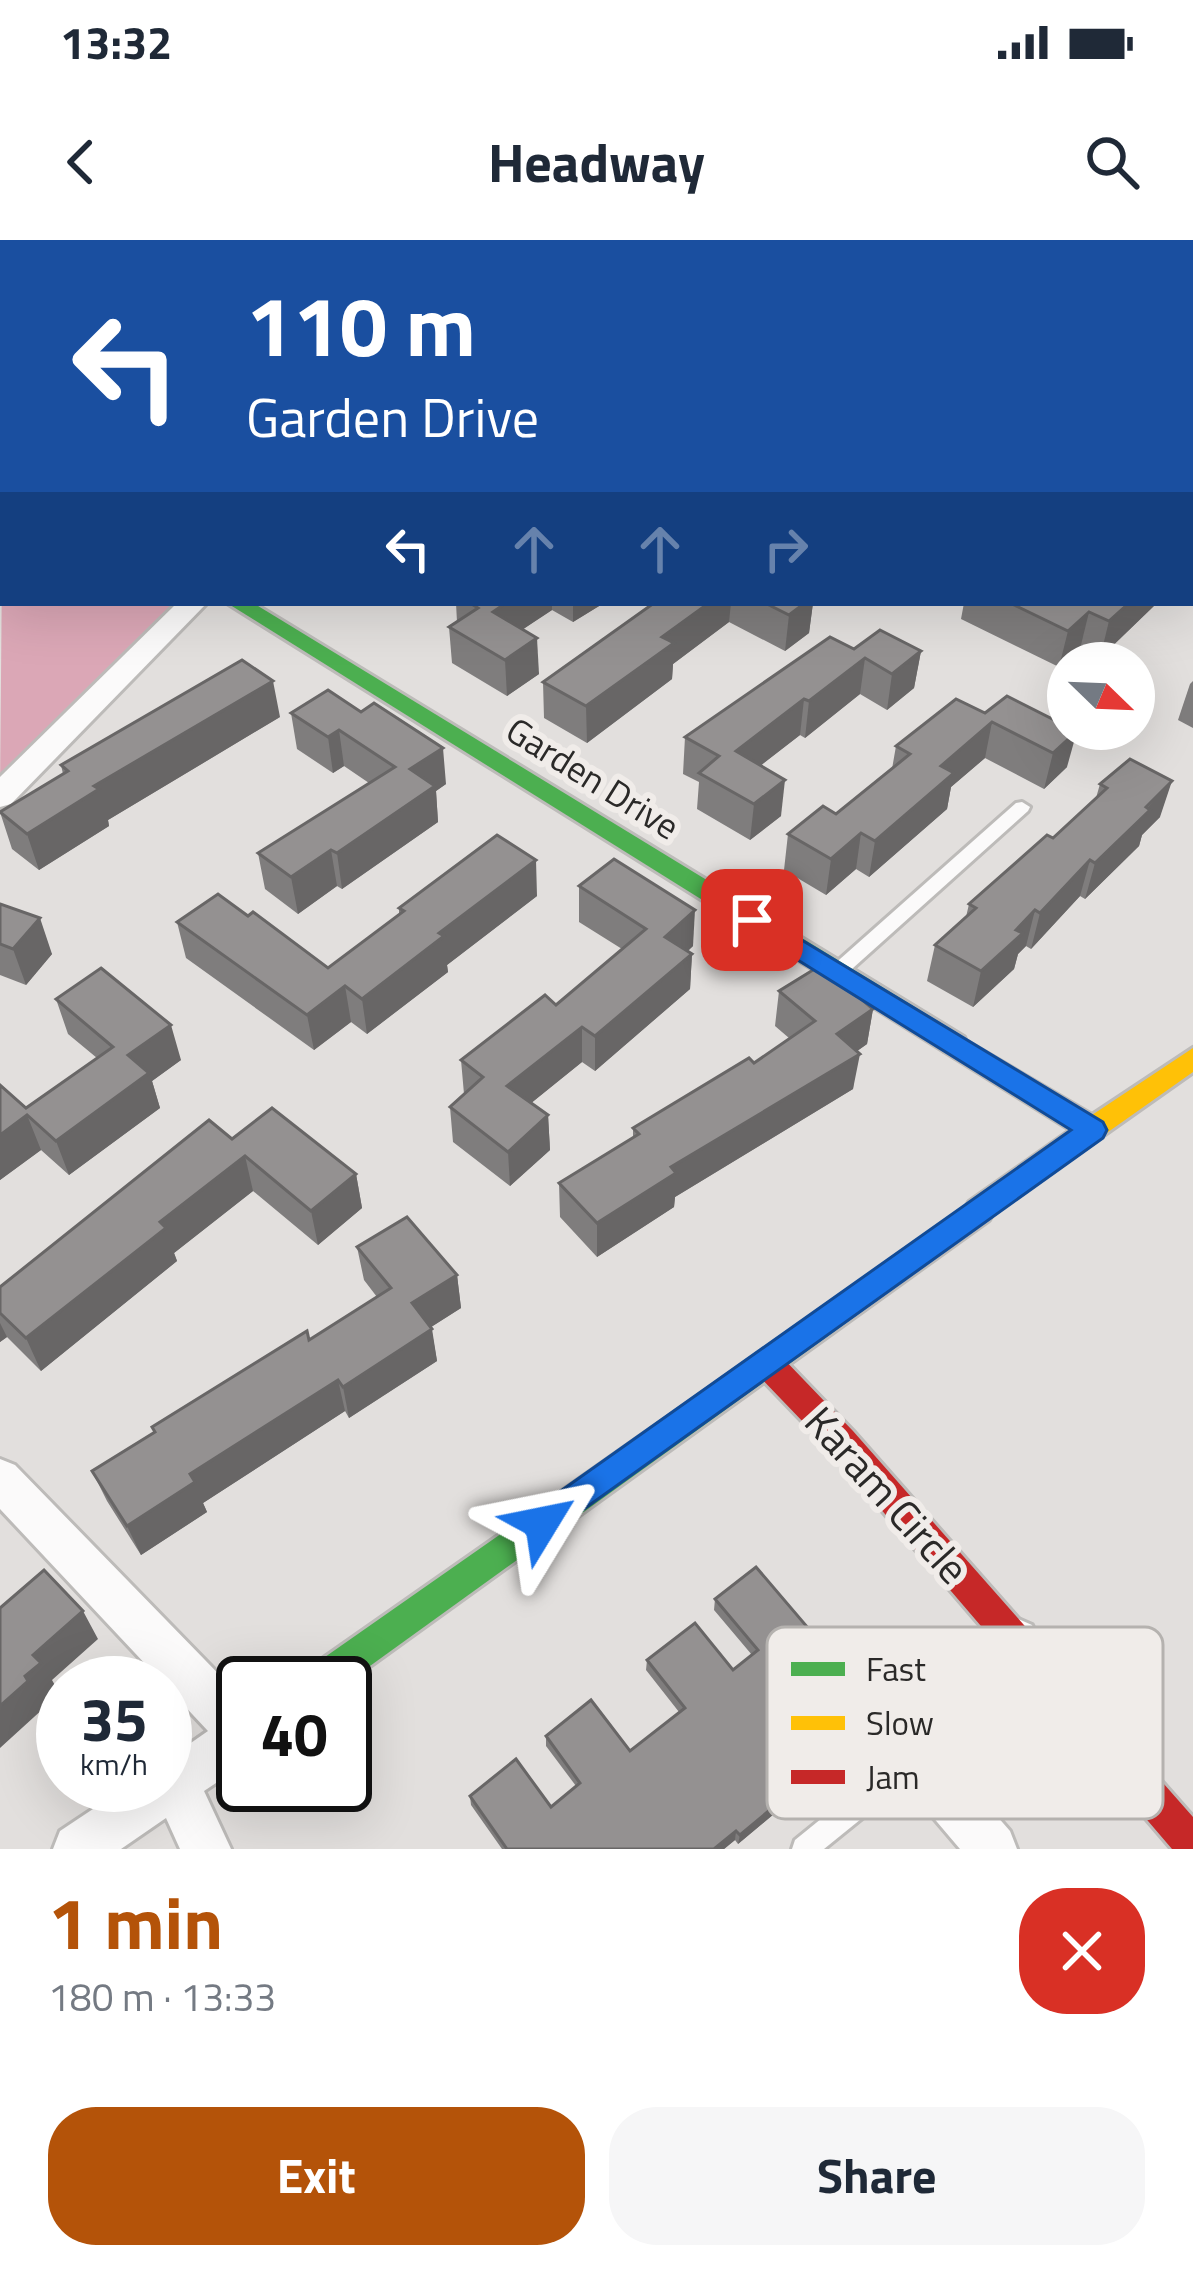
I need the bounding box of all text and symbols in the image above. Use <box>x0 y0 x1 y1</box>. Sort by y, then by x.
text: 13:32 <box>60 8 172 76</box>
text: Headway <box>488 121 705 203</box>
icon: back <box>48 129 114 195</box>
icon: search <box>1079 129 1145 195</box>
text: 110 m <box>246 261 476 389</box>
icon: left <box>48 288 204 444</box>
text: Garden Drive <box>246 376 539 458</box>
icon: left <box>375 516 441 582</box>
icon: ahead <box>501 516 567 582</box>
icon: ahead <box>627 516 693 582</box>
icon: right <box>753 516 819 582</box>
north arrow <box>1047 642 1155 750</box>
map controls <box>1047 642 1155 750</box>
street label: Garden Drive <box>496 702 691 853</box>
pin <box>701 869 803 971</box>
icon: arrive <box>719 887 785 953</box>
street label: Karam Circle <box>790 1391 985 1598</box>
position arrow <box>479 1460 605 1586</box>
legend <box>767 1627 1163 1819</box>
text: Fast <box>866 1644 926 1694</box>
speed limit sign: 40 <box>216 1656 372 1812</box>
text: 35 <box>80 1673 148 1764</box>
text: Slow <box>866 1698 934 1748</box>
text: km/h <box>80 1741 148 1787</box>
text: Jam <box>866 1752 920 1802</box>
text: 1 min <box>48 1867 223 1977</box>
button: close <box>1019 1888 1145 2014</box>
text: 180 m · 13:33 <box>48 1967 276 2026</box>
button: Exit <box>48 2107 585 2245</box>
button: Share <box>609 2107 1145 2245</box>

